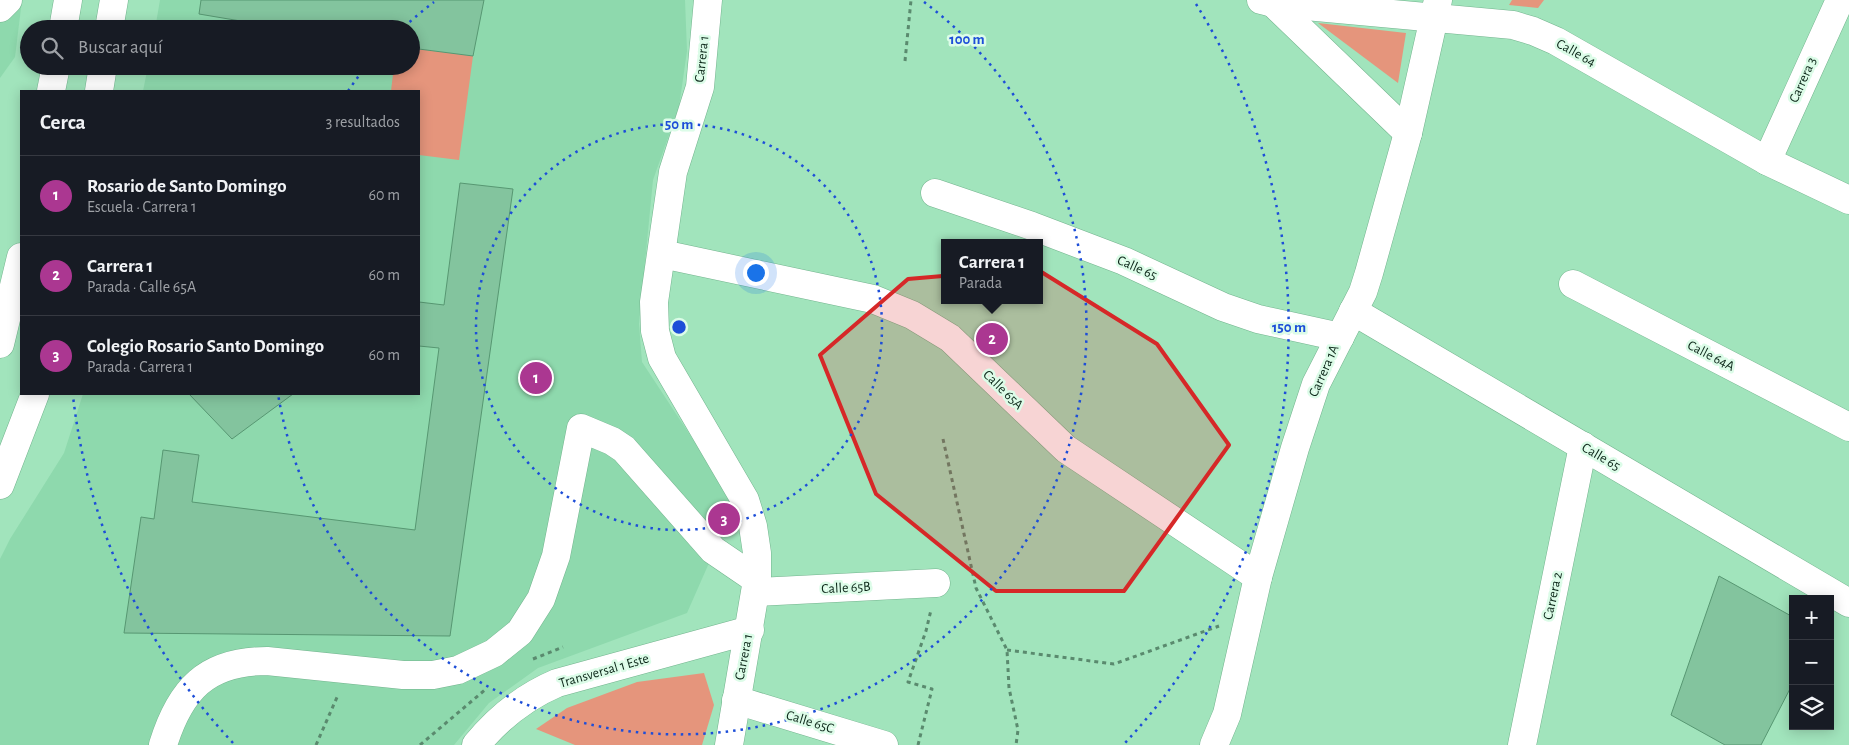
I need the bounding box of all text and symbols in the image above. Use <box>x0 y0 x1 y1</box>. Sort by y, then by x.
search box <box>20 20 420 75</box>
text: 100 m <box>949 32 985 47</box>
icon: search <box>38 34 66 62</box>
street label: Carrera 1 <box>693 35 711 83</box>
street label: Calle 64 <box>1554 37 1598 70</box>
text: Buscar aquí <box>78 38 163 57</box>
street label: Carrera 3 <box>1787 55 1819 105</box>
text: Cerca <box>40 112 86 133</box>
text: 3 resultados <box>326 114 400 130</box>
text: 50 m <box>665 117 693 132</box>
text: Rosario de Santo Domingo <box>87 177 287 196</box>
text: 1 <box>53 187 59 203</box>
text: 60 m <box>369 187 400 203</box>
text: Escuela · Carrera 1 <box>87 199 196 215</box>
popup <box>941 239 1043 304</box>
text: Carrera 1 <box>959 253 1025 272</box>
street label: Calle 65 <box>1115 253 1159 283</box>
text: Carrera 1 <box>87 257 153 276</box>
your location <box>743 260 769 286</box>
text: 2 <box>52 267 60 283</box>
text: 60 m <box>369 267 400 283</box>
text: Parada <box>959 275 1002 291</box>
text: Parada · Calle 65A <box>87 279 196 295</box>
centre of rings <box>670 318 688 336</box>
pin: 2 <box>976 320 1008 358</box>
text: 150 m <box>1272 320 1306 335</box>
text: Colegio Rosario Santo Domingo <box>87 337 324 356</box>
street label: Calle 64A <box>1685 338 1737 374</box>
street label: Carrera 1A <box>1306 343 1342 399</box>
text: 3 <box>53 347 59 363</box>
text: 60 m <box>369 347 400 363</box>
text: Parada · Carrera 1 <box>87 359 193 375</box>
pin: 1 <box>520 359 552 397</box>
street label: Calle 65A <box>980 368 1026 412</box>
street label: Calle 65 <box>1579 440 1623 474</box>
pin: 3 <box>708 500 740 538</box>
street label: Carrera 2 <box>1541 571 1565 621</box>
street label: Calle 65B <box>821 580 871 596</box>
map controls <box>1789 595 1834 730</box>
button: + <box>1789 595 1834 640</box>
street label: Carrera 1 <box>733 633 755 681</box>
button: − <box>1789 640 1834 685</box>
street label: Transversal 1 Este <box>557 651 651 691</box>
button: layers <box>1789 685 1834 730</box>
street label: Calle 65C <box>784 708 836 736</box>

